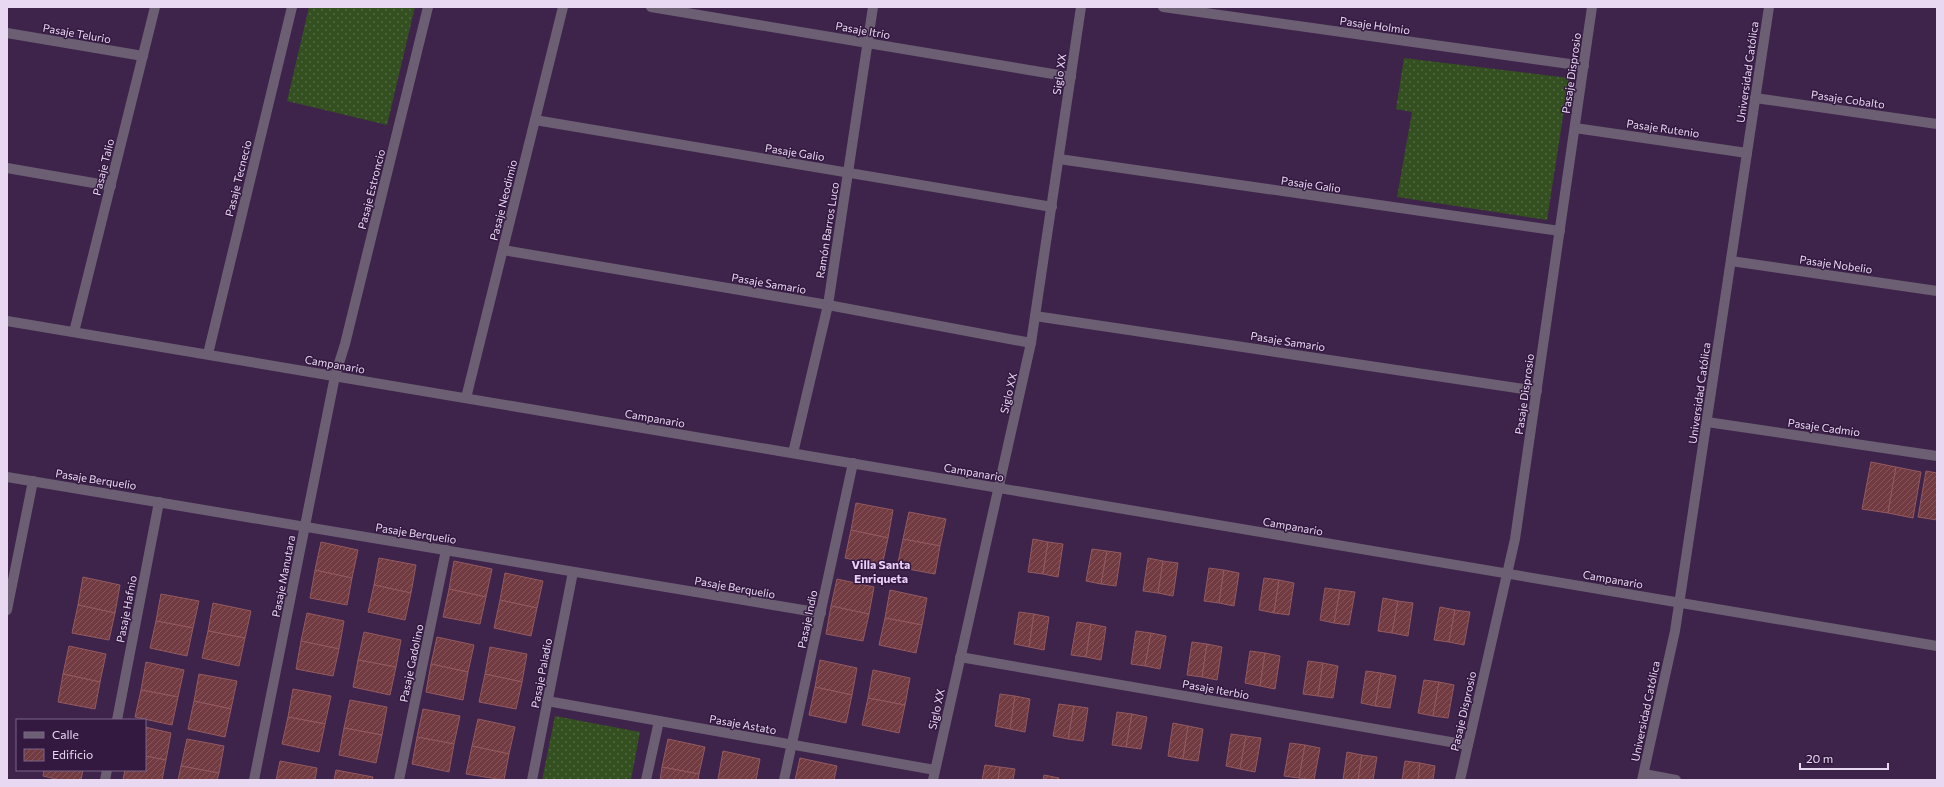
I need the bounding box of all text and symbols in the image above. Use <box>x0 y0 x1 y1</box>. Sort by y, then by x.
street label: Pasaje Holmio <box>1339 14 1411 36</box>
street label: Pasaje Itrio <box>835 19 892 41</box>
street label: Pasaje Telurio <box>42 21 112 45</box>
street label: Universidad Católica <box>1733 21 1761 123</box>
street label: Pasaje Disprosio <box>1559 31 1583 114</box>
street label: Siglo XX <box>1050 52 1068 96</box>
street label: Pasaje Cobalto <box>1810 87 1886 111</box>
street label: Pasaje Rutenio <box>1626 116 1701 140</box>
street label: Pasaje Talio <box>90 137 116 197</box>
street label: Pasaje Tecnecio <box>222 138 254 218</box>
street label: Pasaje Galio <box>764 141 826 163</box>
street label: Pasaje Estroncio <box>355 147 387 230</box>
street label: Pasaje Neodimio <box>487 158 519 242</box>
street label: Pasaje Galio <box>1280 173 1342 195</box>
street label: Ramón Barros Luco <box>813 181 841 279</box>
street label: Pasaje Nobelio <box>1799 252 1874 276</box>
street label: Pasaje Samario <box>731 270 808 296</box>
street label: Pasaje Samario <box>1250 329 1327 353</box>
street label: Universidad Católica <box>1685 342 1713 444</box>
street label: Campanario <box>304 352 367 376</box>
street label: Pasaje Disprosio <box>1512 352 1536 435</box>
street label: Siglo XX <box>997 371 1019 415</box>
street label: Campanario <box>624 406 687 430</box>
street label: Pasaje Cadmio <box>1787 415 1861 439</box>
street label: Campanario <box>943 460 1006 484</box>
street label: Pasaje Berquelio <box>55 466 138 492</box>
street label: Campanario <box>1262 514 1325 538</box>
street label: Pasaje Berquelio <box>375 520 458 546</box>
street label: Pasaje Manutara <box>269 534 297 618</box>
district label: Villa Santa Enriqueta <box>852 557 910 585</box>
street label: Campanario <box>1582 567 1645 591</box>
street label: Pasaje Berquelio <box>694 573 777 601</box>
street label: Pasaje Hafnio <box>113 574 139 644</box>
street label: Pasaje Indio <box>794 588 820 649</box>
street label: Pasaje Gadolino <box>396 622 426 703</box>
street label: Pasaje Paladio <box>528 636 554 709</box>
street label: Universidad Católica <box>1628 660 1662 762</box>
street label: Pasaje Disprosio <box>1447 669 1479 752</box>
street label: Pasaje Iterbio <box>1182 677 1251 701</box>
street label: Siglo XX <box>925 687 947 731</box>
street label: Pasaje Astato <box>708 712 778 736</box>
legend <box>16 719 146 771</box>
text: Calle <box>52 727 79 741</box>
scale bar <box>1800 745 1888 771</box>
text: Edificio <box>52 747 93 761</box>
text: 20 m <box>1806 751 1833 765</box>

